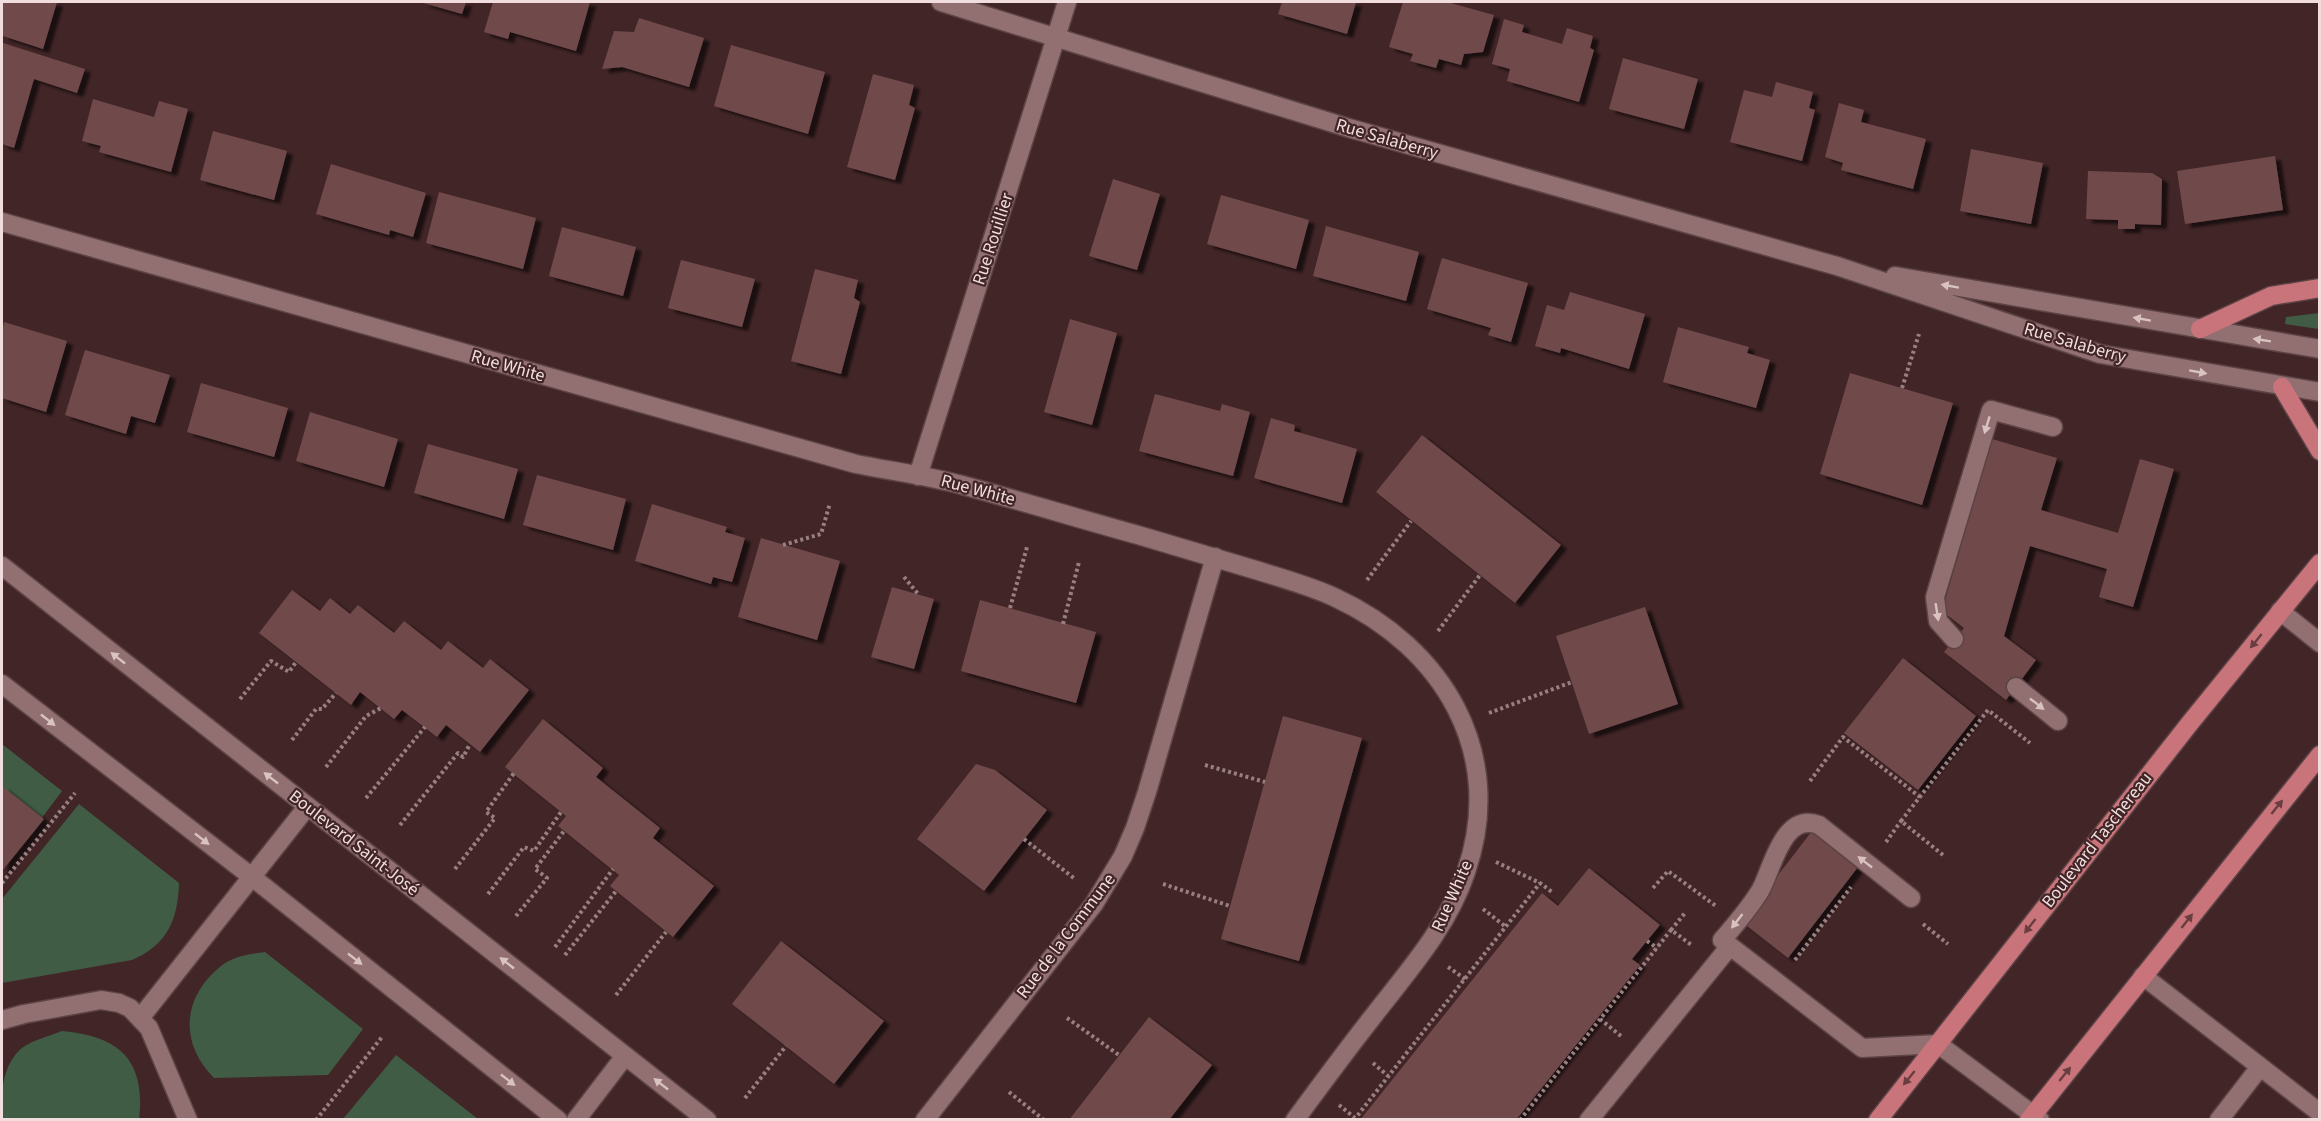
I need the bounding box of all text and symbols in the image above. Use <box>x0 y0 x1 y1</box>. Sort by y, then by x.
street label: Rue Salaberry <box>1333 112 1442 166</box>
street label: Rue Rouillier <box>966 189 1020 288</box>
one-way arrow <box>1941 281 1960 290</box>
one-way arrow <box>2133 315 2152 324</box>
street label: Rue Salaberry <box>2021 316 2130 370</box>
one-way arrow <box>2252 335 2271 344</box>
street label: Rue White <box>468 344 548 388</box>
one-way arrow <box>2189 368 2208 377</box>
one-way arrow <box>1982 416 1991 434</box>
street label: Rue White <box>938 468 1018 512</box>
one-way arrow <box>1933 603 1942 622</box>
one-way arrow <box>2249 633 2262 649</box>
one-way arrow <box>110 651 126 664</box>
one-way arrow <box>2029 697 2045 710</box>
one-way arrow <box>40 713 55 725</box>
street label: Boulevard Taschereau <box>2036 767 2158 913</box>
one-way arrow <box>263 772 279 785</box>
street label: Boulevard Saint-José <box>284 784 424 902</box>
one-way arrow <box>2270 800 2283 815</box>
one-way arrow <box>194 833 210 845</box>
one-way arrow <box>1857 855 1873 868</box>
street label: Rue White <box>1425 856 1479 936</box>
street label: Rue de la Commune <box>1011 868 1121 1004</box>
one-way arrow <box>1731 913 1744 929</box>
one-way arrow <box>2180 913 2193 929</box>
one-way arrow <box>2025 918 2037 933</box>
one-way arrow <box>348 953 363 965</box>
one-way arrow <box>499 957 515 970</box>
one-way arrow <box>2059 1066 2072 1082</box>
one-way arrow <box>1904 1071 1916 1086</box>
one-way arrow <box>501 1074 516 1086</box>
one-way arrow <box>653 1078 668 1090</box>

